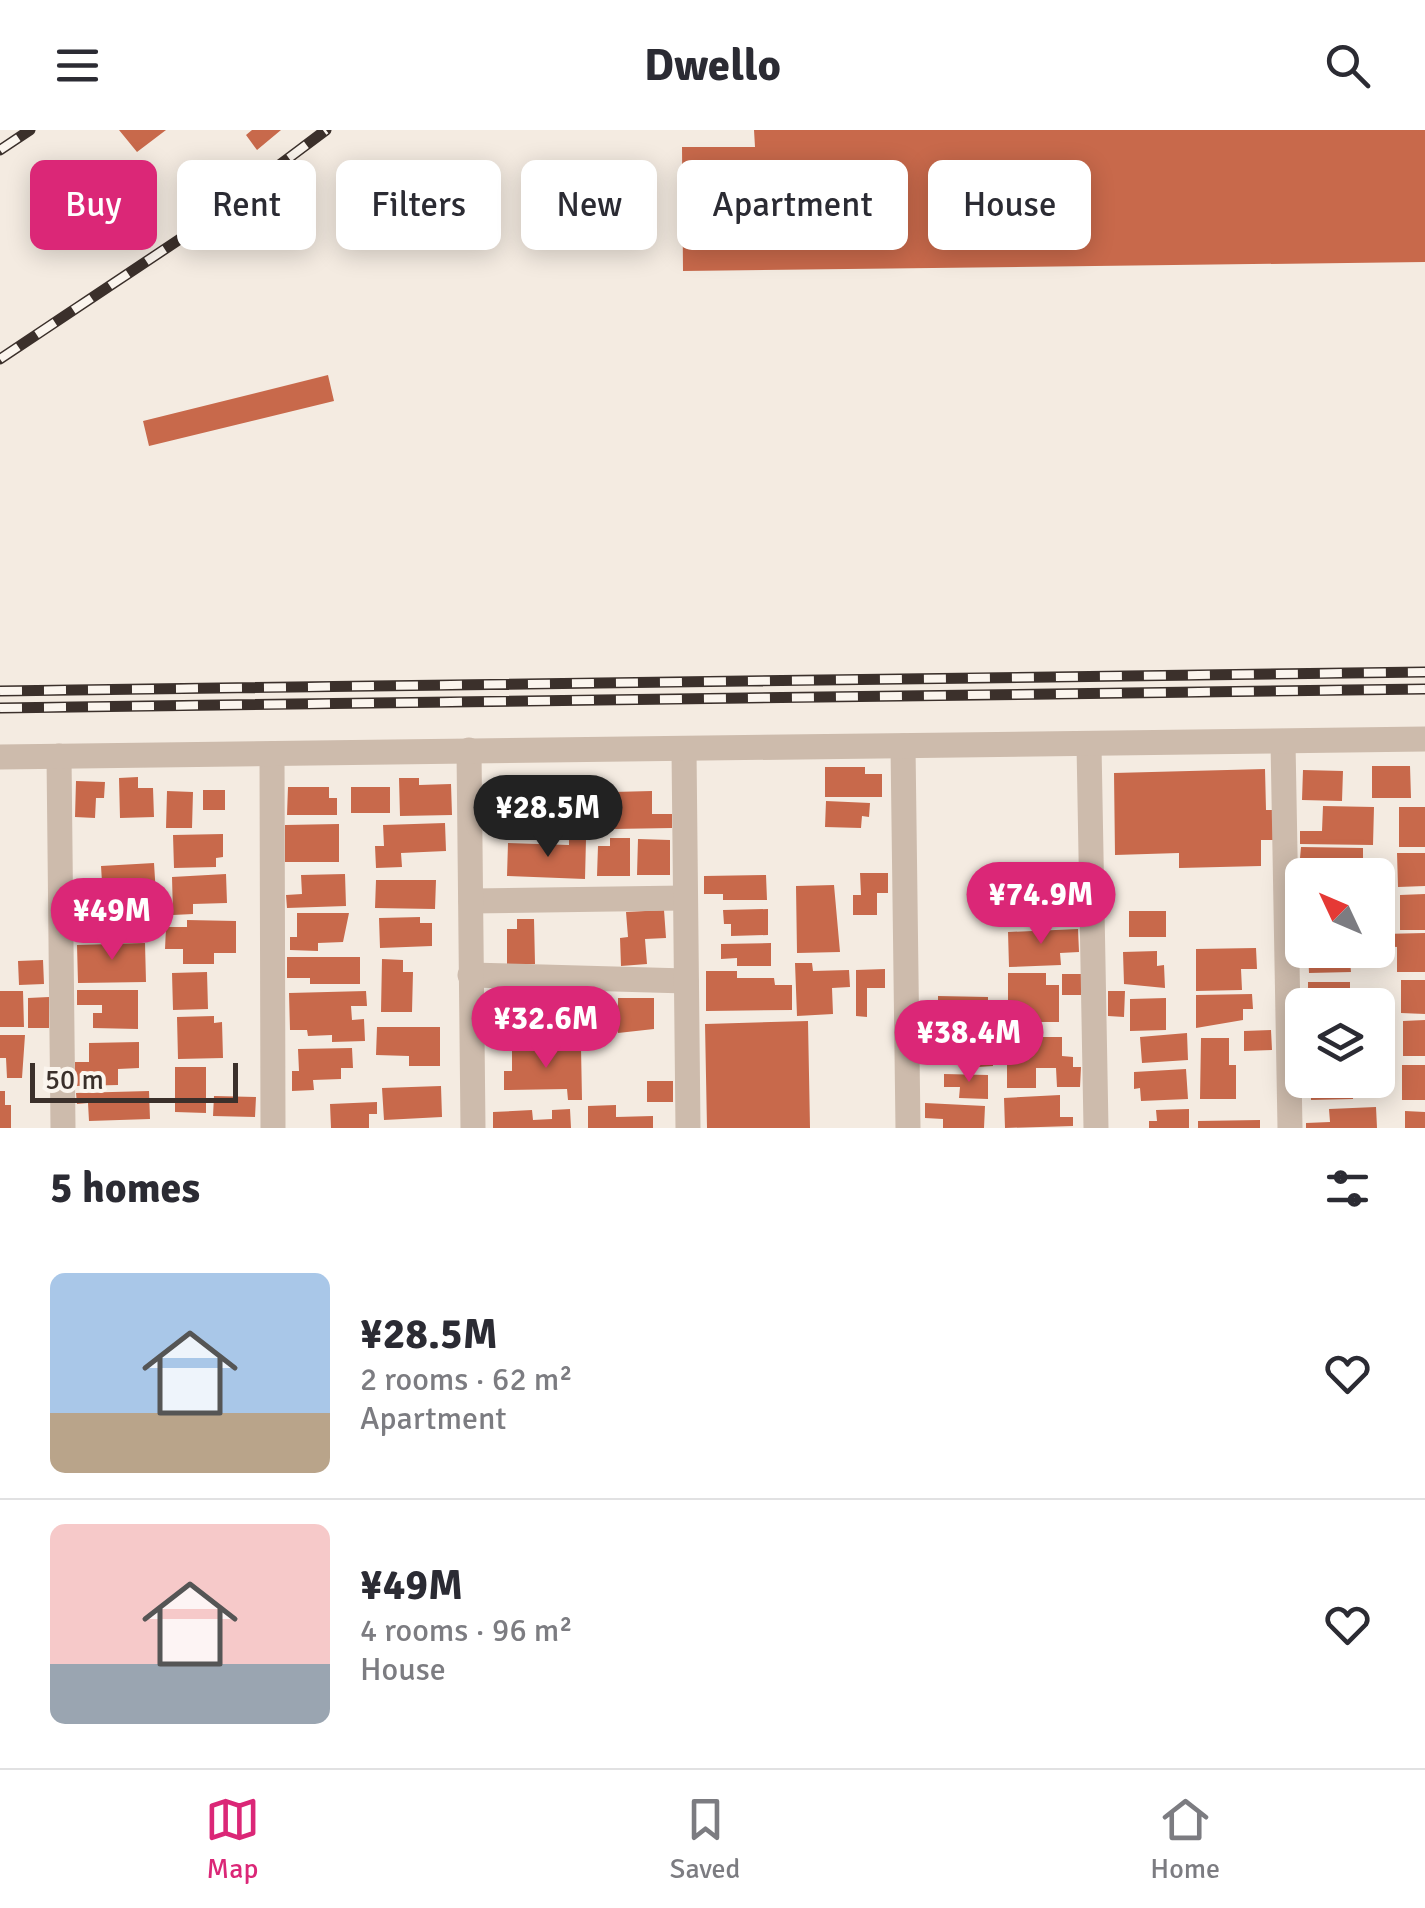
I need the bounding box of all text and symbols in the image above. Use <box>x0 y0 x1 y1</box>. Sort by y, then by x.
icon: menu <box>50 38 105 93</box>
text: Dwello <box>644 38 781 93</box>
icon: search <box>1320 38 1375 93</box>
chip: Buy <box>30 160 157 250</box>
chip: Rent <box>177 160 316 250</box>
chip: Filters <box>336 160 501 250</box>
chip: New <box>521 160 657 250</box>
chip: Apartment <box>677 160 908 250</box>
chip: House <box>928 160 1091 250</box>
pin: ¥28.5M <box>467 775 629 860</box>
text: ¥28.5M <box>496 788 600 827</box>
north arrow <box>1285 858 1395 968</box>
map controls <box>1285 858 1395 1098</box>
pin: ¥74.9M <box>960 862 1122 947</box>
text: ¥74.9M <box>989 875 1093 914</box>
pin: ¥49M <box>53 878 171 963</box>
text: ¥49M <box>73 891 151 930</box>
pin: ¥32.6M <box>465 986 627 1071</box>
button: layers <box>1285 988 1395 1098</box>
text: ¥32.6M <box>494 999 598 1038</box>
pin: ¥38.4M <box>888 1000 1050 1085</box>
text: ¥38.4M <box>917 1013 1021 1052</box>
scale bar <box>30 1058 238 1103</box>
text: 50 m <box>45 1063 104 1097</box>
icon: filters <box>1320 1161 1375 1216</box>
text: 5 homes <box>50 1163 200 1214</box>
text: ¥28.5M <box>360 1309 498 1360</box>
icon: home <box>130 1313 250 1433</box>
icon: heart <box>1320 1346 1375 1401</box>
text: 2 rooms · 62 m² <box>360 1360 573 1399</box>
text: Apartment <box>360 1399 507 1438</box>
text: ¥49M <box>360 1560 463 1611</box>
icon: home <box>130 1564 250 1684</box>
icon: heart <box>1320 1597 1375 1652</box>
text: 4 rooms · 96 m² <box>360 1611 573 1650</box>
text: House <box>360 1650 446 1689</box>
tab: Map <box>205 1792 260 1886</box>
tab: Saved <box>670 1792 740 1886</box>
tab: Home <box>1150 1792 1220 1886</box>

